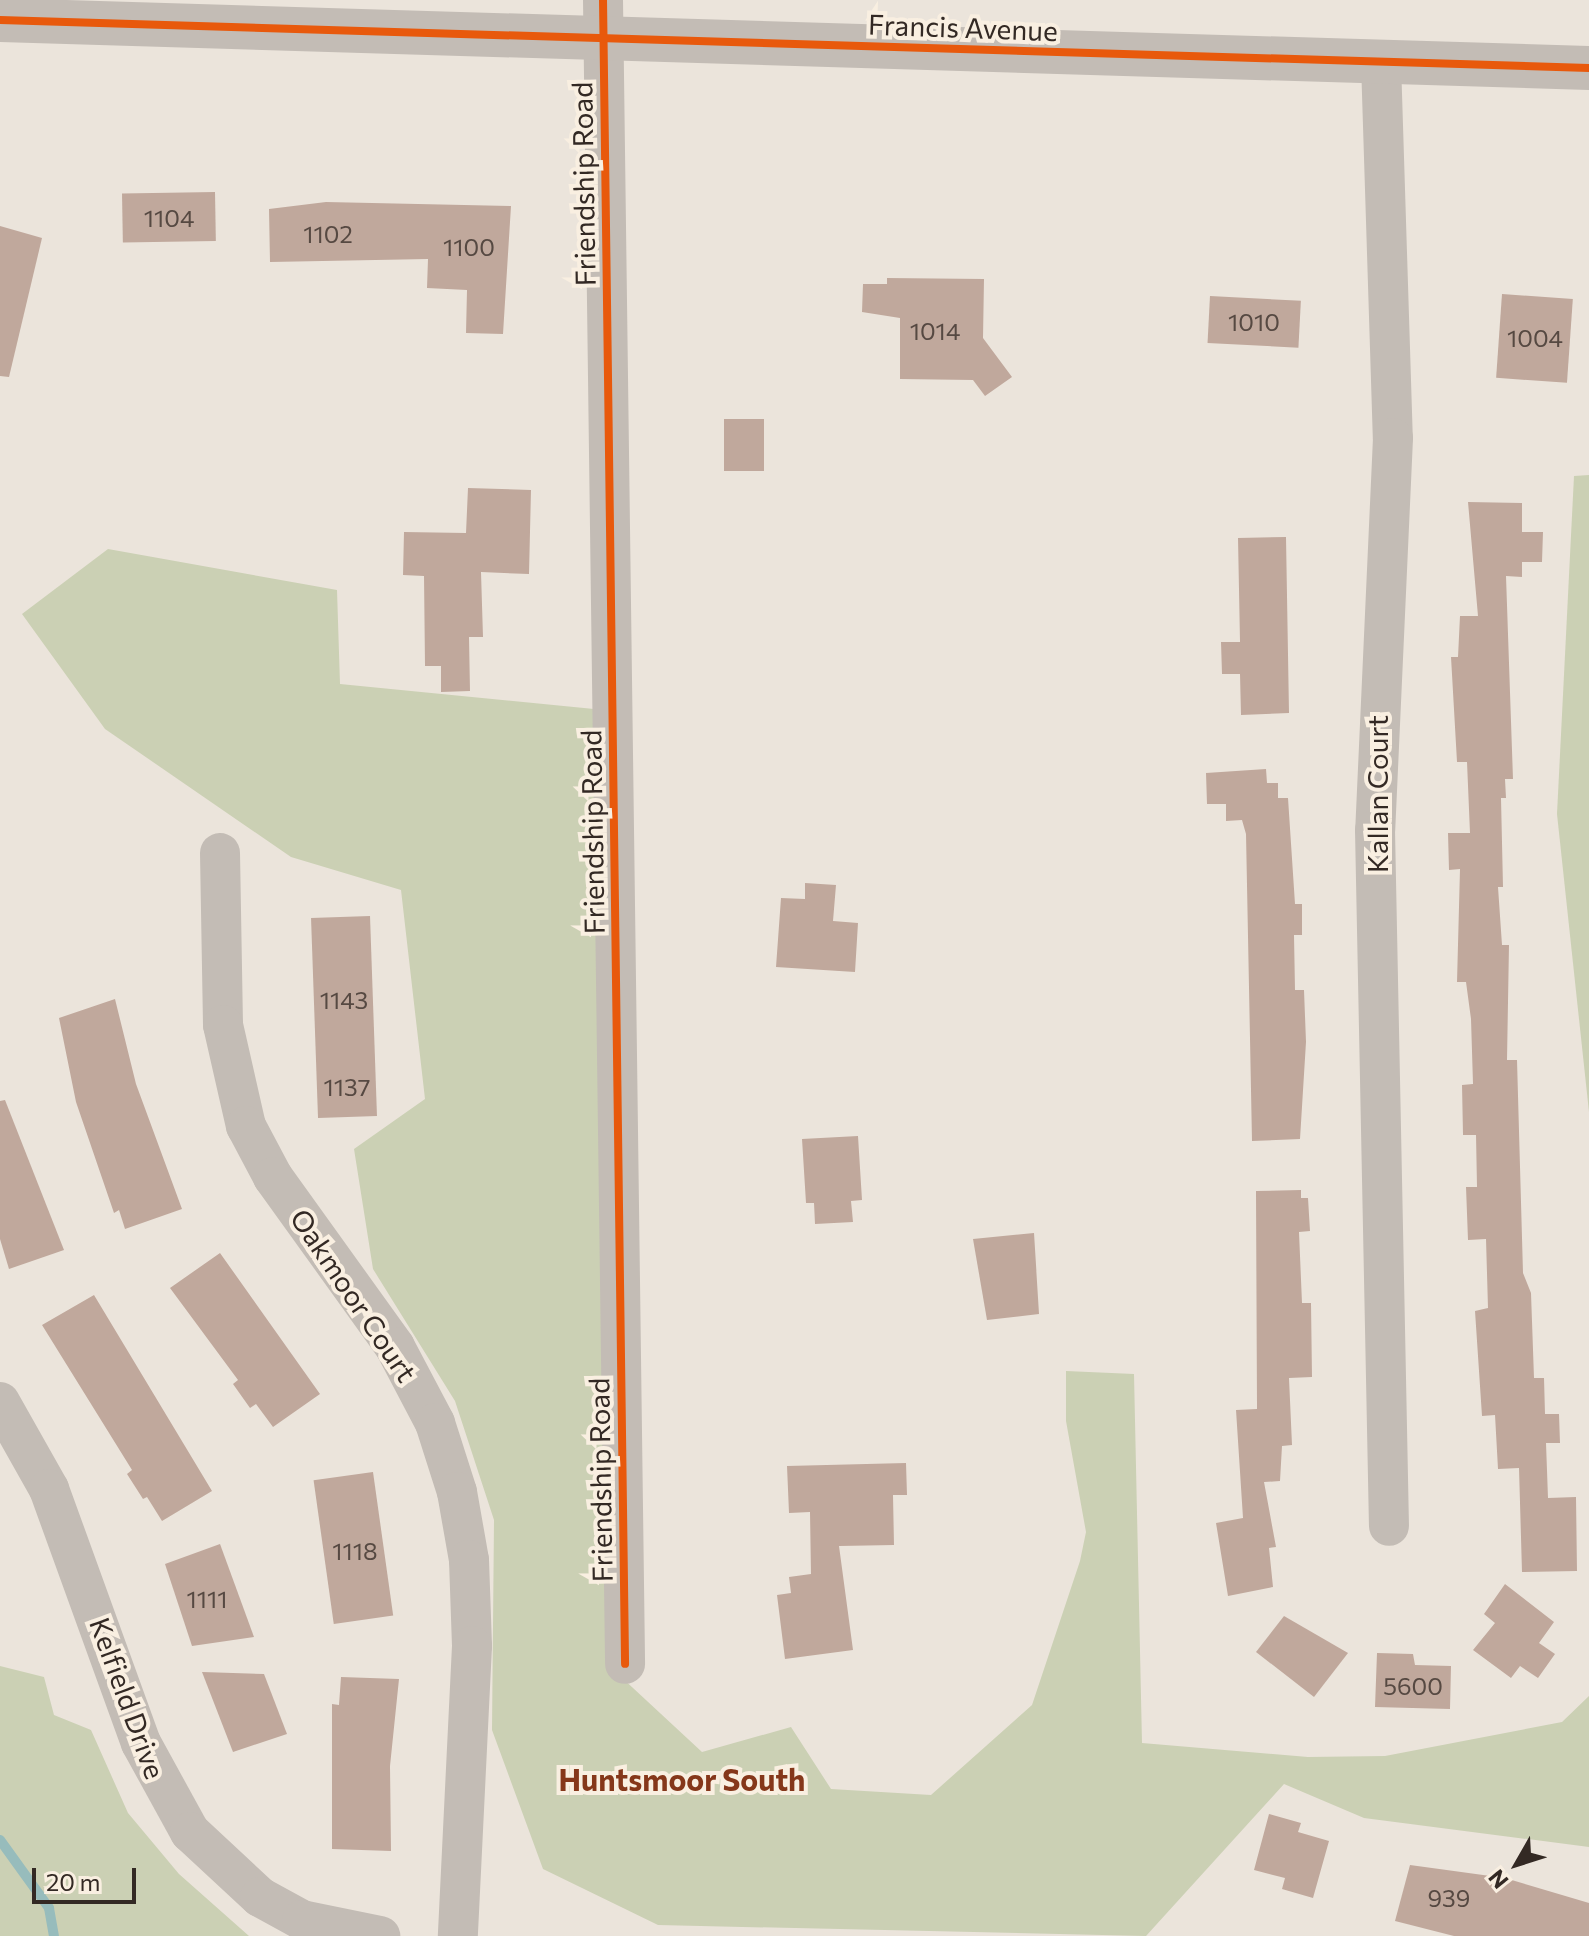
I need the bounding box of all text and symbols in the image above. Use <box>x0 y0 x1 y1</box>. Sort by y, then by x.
street label: Francis Avenue <box>868 7 1058 47</box>
street label: Friendship Road <box>564 82 602 286</box>
house number: 1104 <box>144 204 194 232</box>
house number: 1102 <box>303 220 353 248</box>
house number: 1100 <box>443 233 495 261</box>
house number: 1010 <box>1228 308 1280 336</box>
house number: 1014 <box>910 317 960 345</box>
house number: 1004 <box>1507 324 1563 352</box>
street label: Kallan Court <box>1360 715 1394 873</box>
street label: Friendship Road <box>573 730 611 934</box>
house number: 1143 <box>320 986 368 1014</box>
house number: 1137 <box>324 1073 370 1101</box>
street label: Oakmoor Court <box>284 1202 424 1388</box>
street label: Friendship Road <box>581 1378 619 1582</box>
house number: 1118 <box>332 1537 378 1565</box>
house number: 1111 <box>186 1585 228 1613</box>
street label: Kelfield Drive <box>83 1613 173 1783</box>
house number: 5600 <box>1383 1672 1443 1700</box>
district label: Huntsmoor South <box>559 1761 805 1797</box>
north arrow <box>1477 1824 1557 1904</box>
scale bar <box>36 1852 140 1902</box>
text: N <box>1482 1865 1514 1894</box>
text: 20 m <box>46 1867 100 1896</box>
house number: 939 <box>1428 1884 1470 1912</box>

